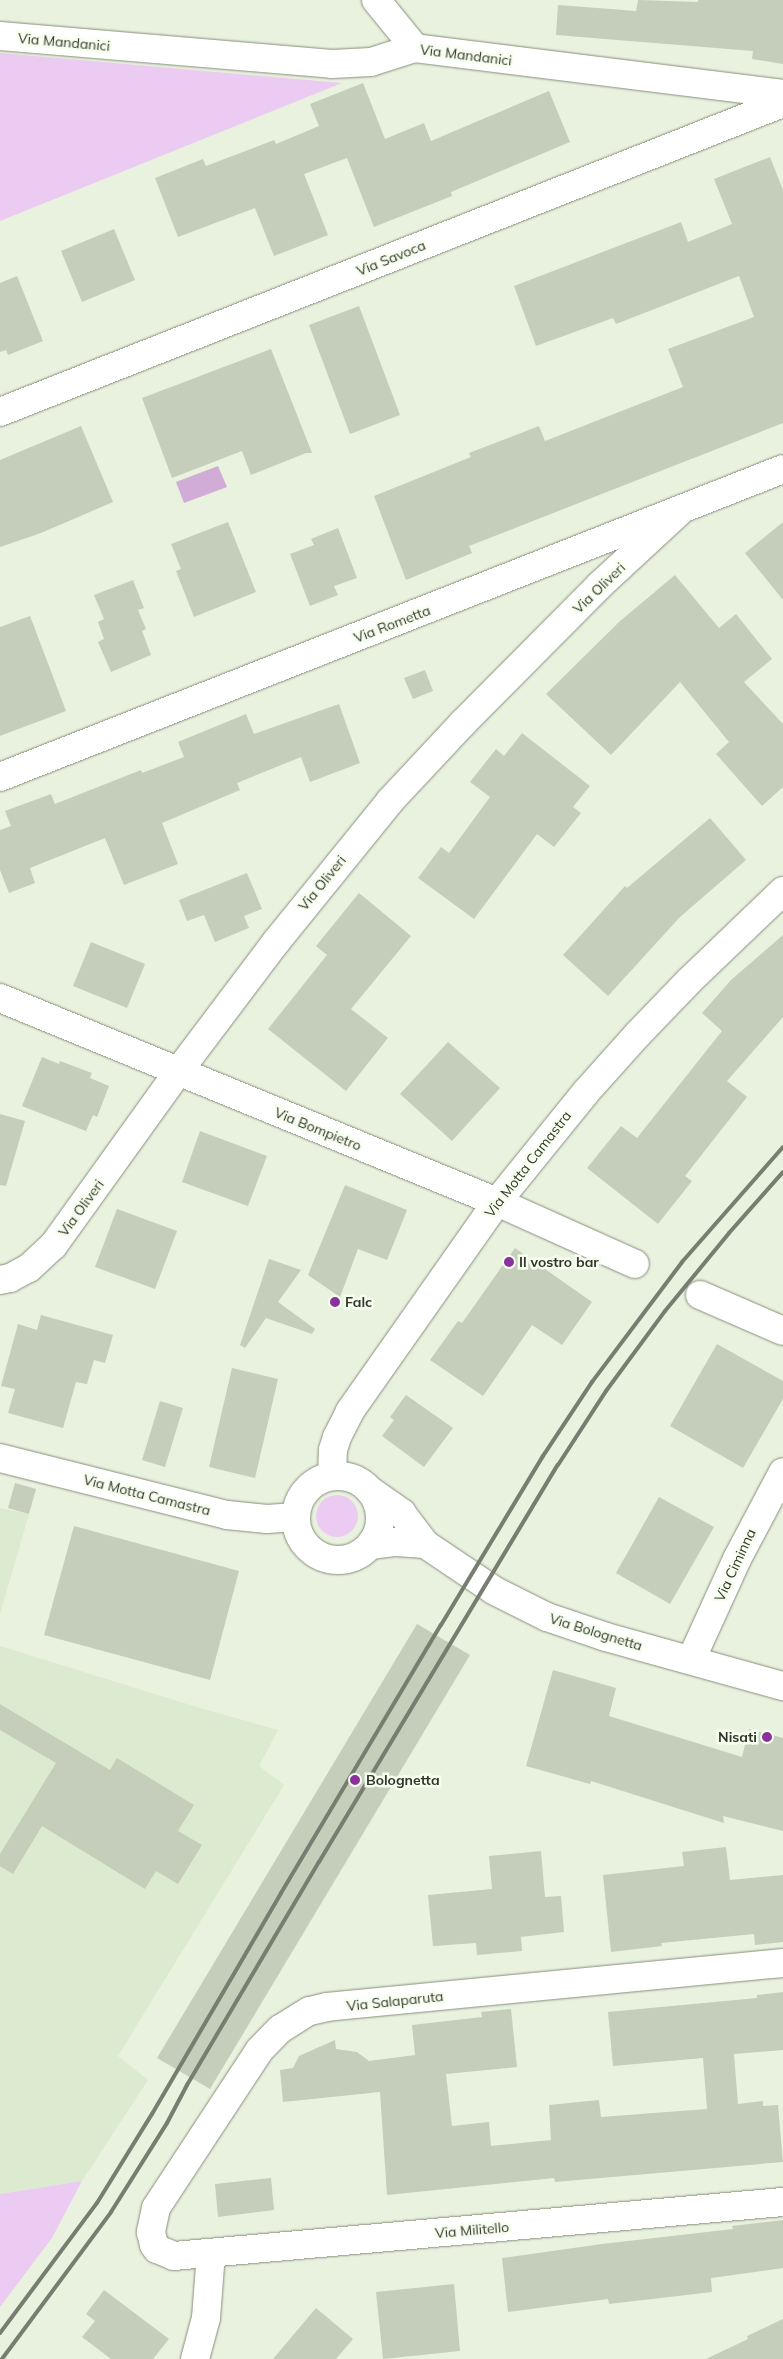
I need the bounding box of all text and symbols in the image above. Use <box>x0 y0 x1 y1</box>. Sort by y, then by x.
street label: Via Mandanici <box>17 30 111 54</box>
street label: Via Mandanici <box>419 41 513 69</box>
street label: Via Savoca <box>354 237 428 279</box>
street label: Via Oliveri <box>569 559 629 617</box>
street label: Via Rometta <box>351 602 433 646</box>
street label: Via Oliveri <box>295 852 349 914</box>
street label: Via Bompietro <box>272 1104 364 1154</box>
street label: Via Motta Camastra <box>481 1107 575 1221</box>
street label: Via Oliveri <box>55 1176 107 1240</box>
place label: Il vostro bar <box>519 1254 599 1270</box>
marker: Il vostro bar <box>503 1256 515 1268</box>
place label: Falc <box>345 1294 372 1310</box>
marker: Falc <box>329 1296 341 1308</box>
street label: Via Motta Camastra <box>82 1471 212 1519</box>
street label: Via Ciminna <box>711 1526 759 1604</box>
street label: Via Bolognetta <box>548 1610 644 1654</box>
place label: Nisati <box>718 1729 757 1745</box>
marker: Nisati <box>761 1731 773 1743</box>
place label: Bolognetta <box>366 1772 440 1788</box>
marker: Bolognetta <box>348 1773 362 1787</box>
street label: Via Salaparuta <box>346 1988 444 2014</box>
street label: Via Militello <box>434 2218 510 2242</box>

